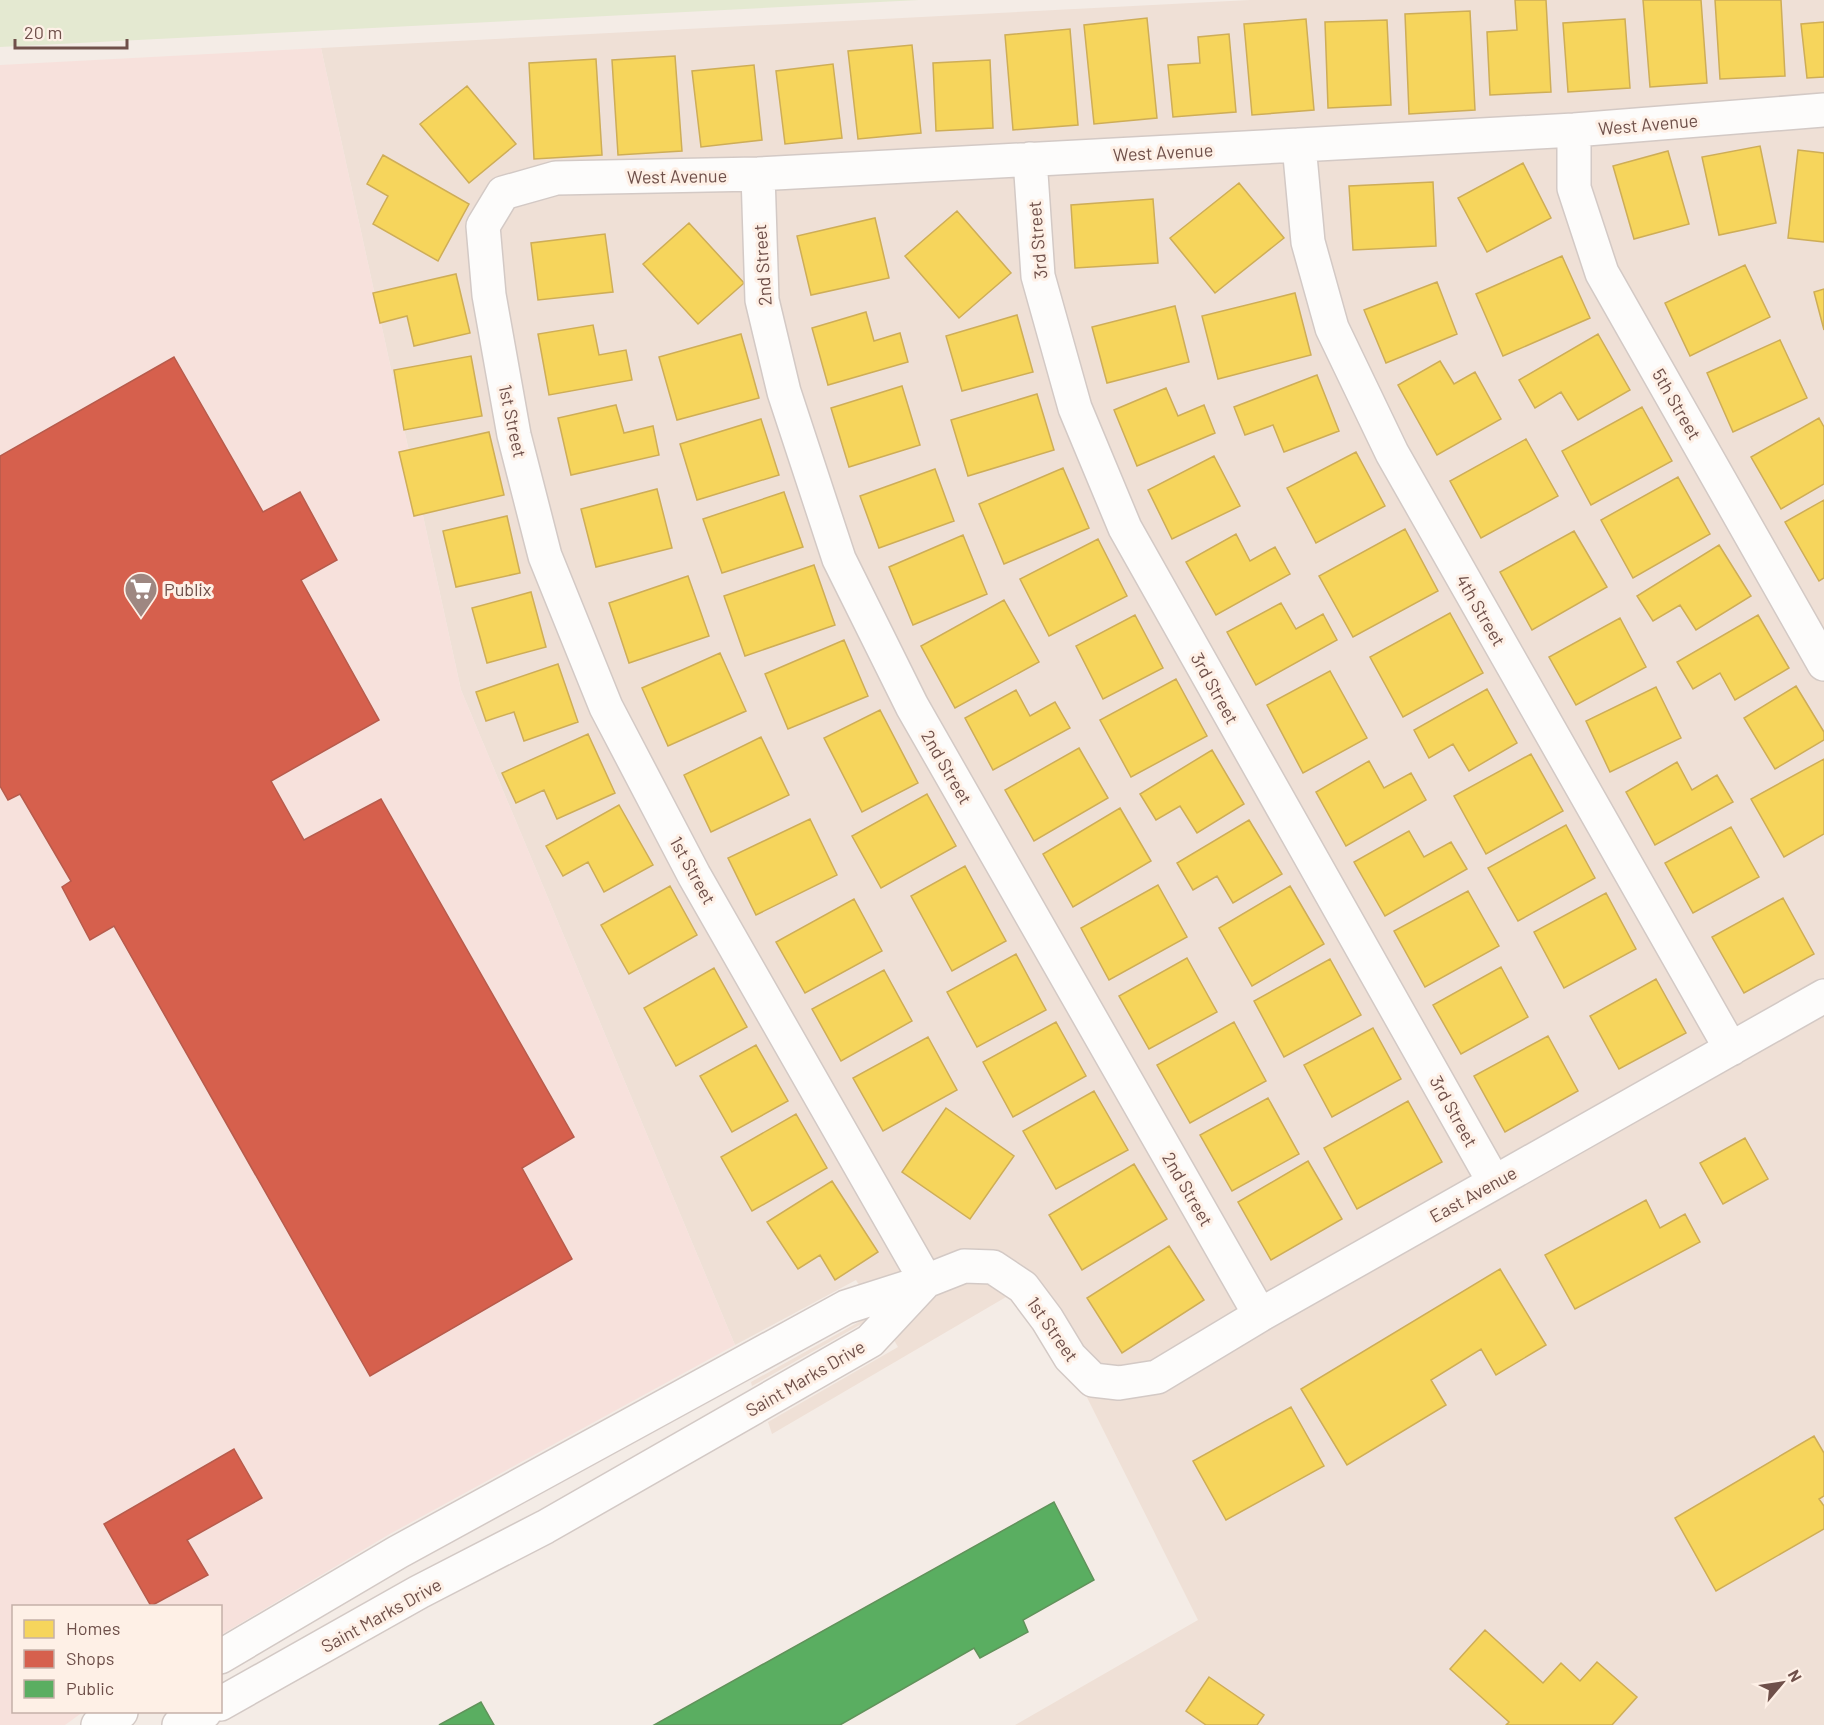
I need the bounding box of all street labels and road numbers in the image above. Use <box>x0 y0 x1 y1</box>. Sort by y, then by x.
street label: West Avenue <box>1597 109 1699 139</box>
street label: West Avenue <box>1112 138 1214 166</box>
street label: West Avenue <box>627 164 727 188</box>
street label: 3rd Street <box>1023 200 1051 280</box>
street label: 2nd Street <box>748 223 776 307</box>
street label: 5th Street <box>1648 365 1706 443</box>
street label: 1st Street <box>495 382 531 460</box>
street label: 4th Street <box>1452 570 1510 650</box>
street label: 3rd Street <box>1186 648 1244 728</box>
street label: 2nd Street <box>917 726 977 808</box>
street label: 1st Street <box>665 832 721 908</box>
street label: 3rd Street <box>1425 1071 1483 1151</box>
street label: 2nd Street <box>1158 1148 1218 1230</box>
street label: East Avenue <box>1426 1161 1520 1227</box>
street label: 1st Street <box>1023 1292 1083 1366</box>
street label: Saint Marks Drive <box>741 1335 869 1421</box>
street label: Saint Marks Drive <box>317 1573 445 1657</box>

